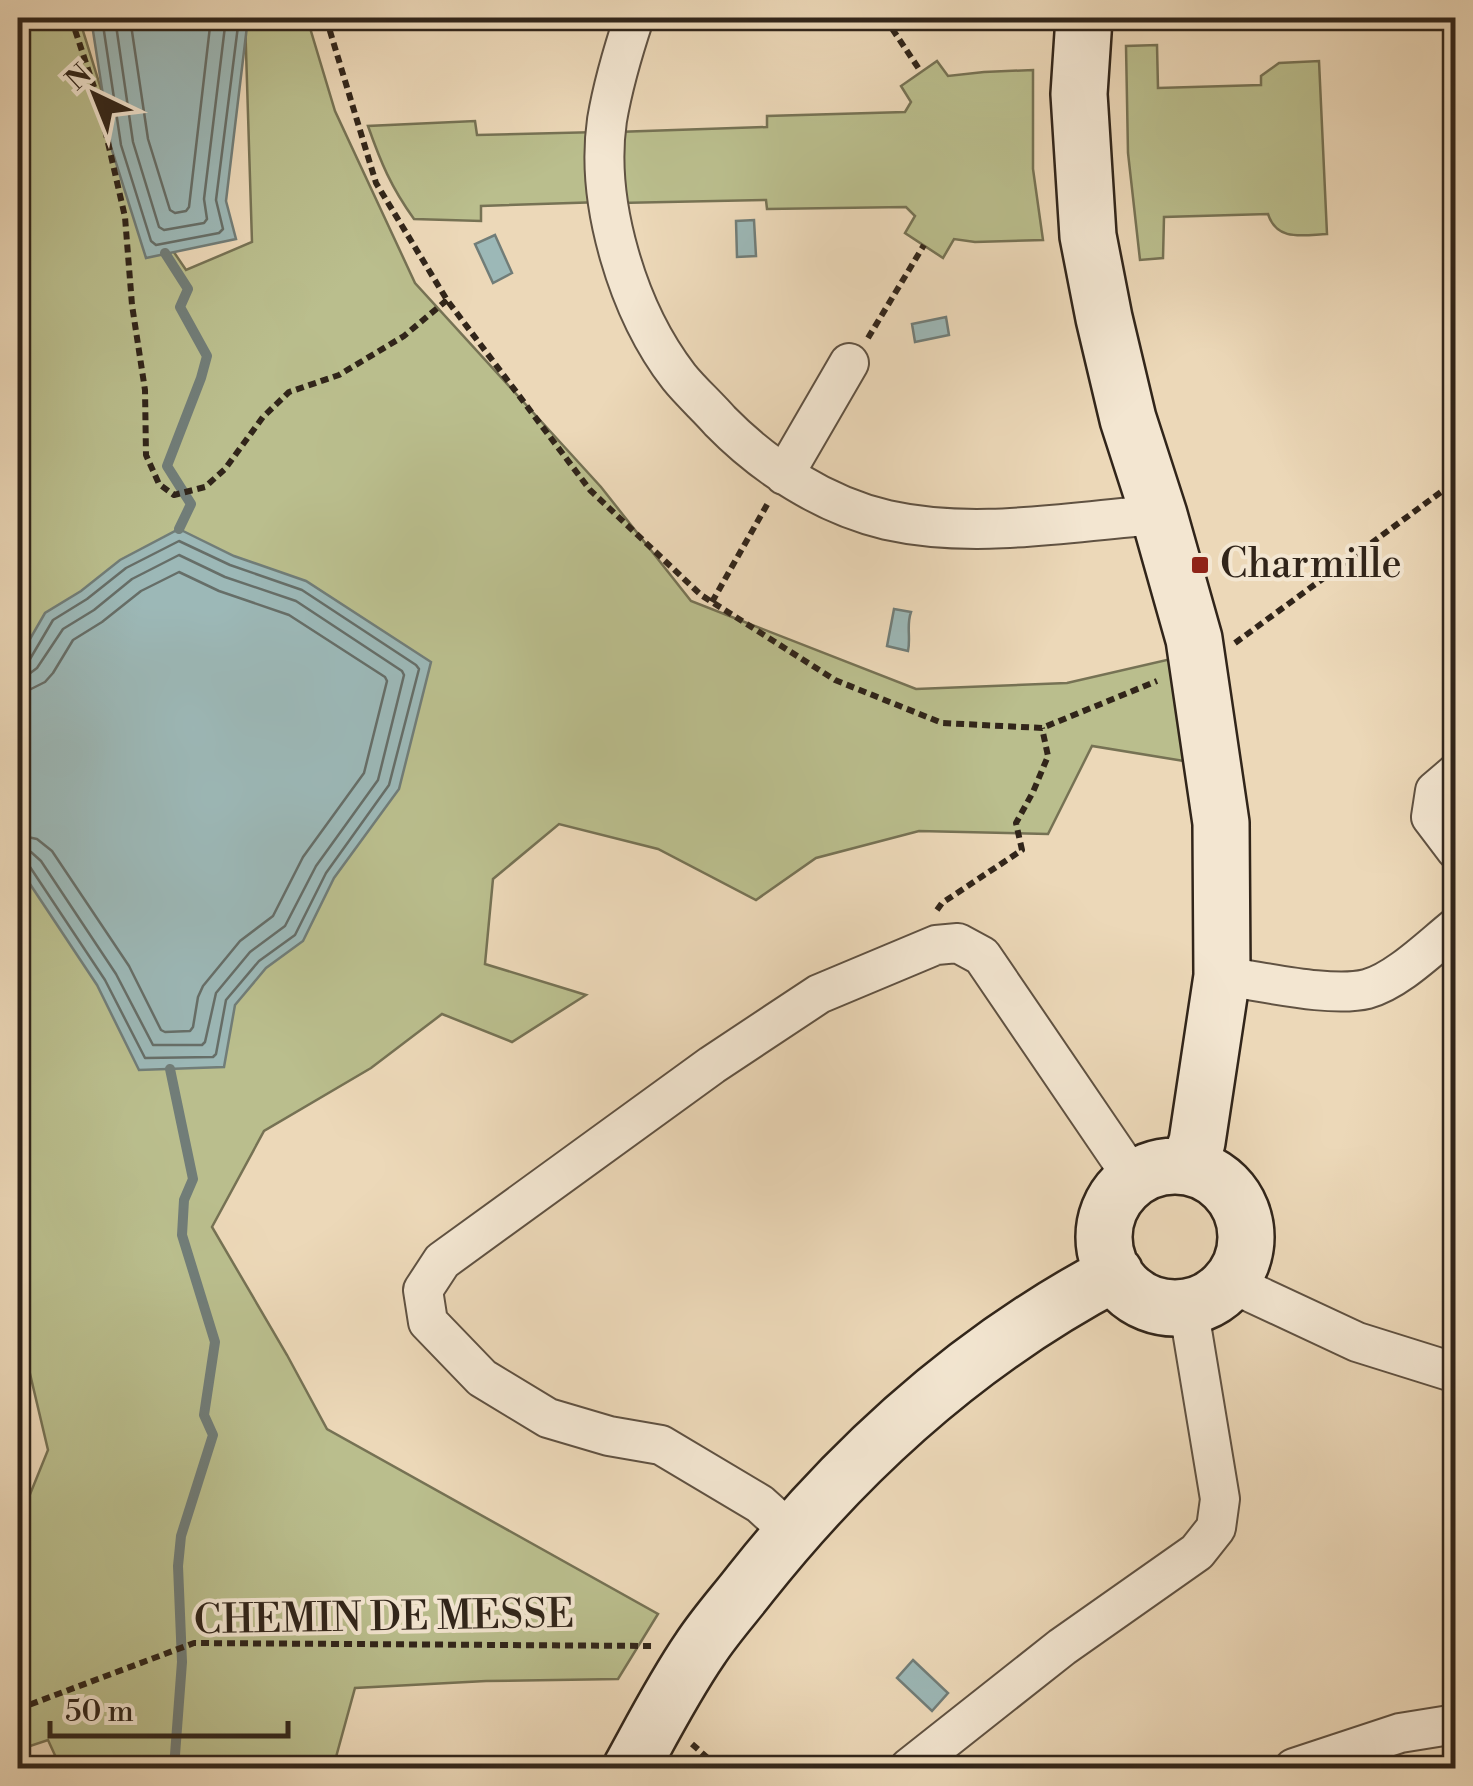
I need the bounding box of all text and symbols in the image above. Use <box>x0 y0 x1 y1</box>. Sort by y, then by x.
north arrow <box>45 45 145 145</box>
text: N <box>59 57 99 98</box>
place label: Charmille <box>1220 540 1402 590</box>
marker: Charmille <box>1189 554 1211 576</box>
street label: CHEMIN DE MESSE <box>193 1590 575 1646</box>
scale bar <box>50 1676 288 1738</box>
text: 50 m <box>65 1693 134 1731</box>

